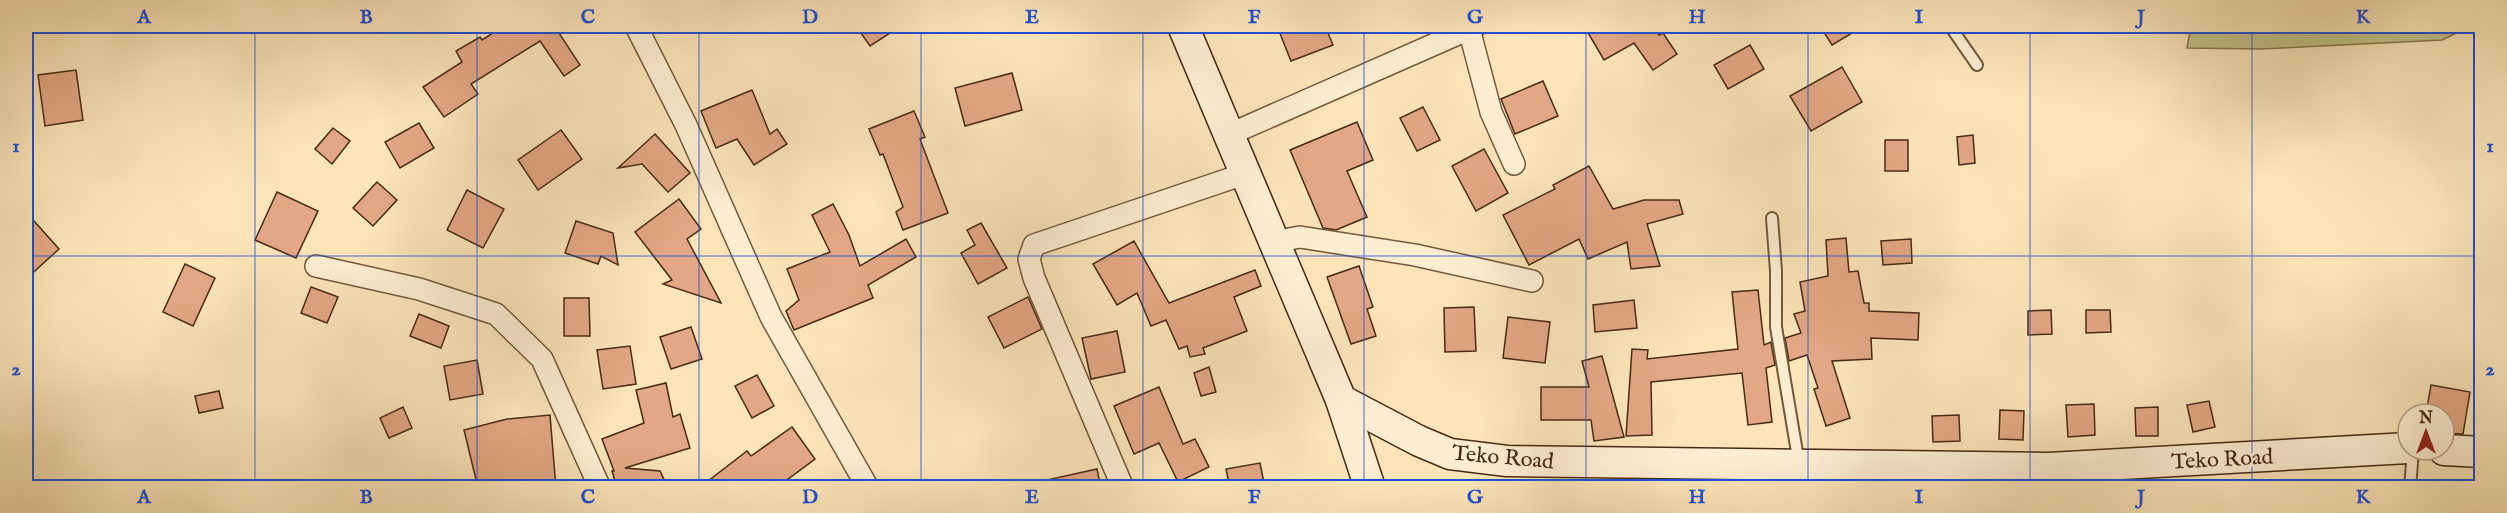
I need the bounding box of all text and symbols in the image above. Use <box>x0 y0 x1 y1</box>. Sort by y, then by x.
text: A <box>136 5 152 30</box>
text: B <box>359 5 373 30</box>
text: C <box>581 5 595 30</box>
text: D <box>802 5 818 30</box>
text: E <box>1025 5 1039 30</box>
text: F <box>1248 5 1261 30</box>
text: G <box>1467 5 1484 30</box>
text: H <box>1688 5 1706 30</box>
text: I <box>1915 5 1924 30</box>
text: J <box>2134 5 2146 30</box>
text: K <box>2356 5 2372 30</box>
text: 1 <box>12 134 20 159</box>
text: 1 <box>2486 134 2494 159</box>
text: 2 <box>11 357 21 382</box>
text: 2 <box>2485 357 2495 382</box>
north arrow <box>2396 402 2456 462</box>
text: N <box>2418 409 2433 429</box>
street label: Teko Road <box>1451 440 1555 476</box>
street label: Teko Road <box>2170 443 2274 477</box>
text: A <box>136 485 152 510</box>
text: B <box>359 485 373 510</box>
text: C <box>581 485 595 510</box>
text: D <box>802 485 818 510</box>
text: E <box>1025 485 1039 510</box>
text: F <box>1248 485 1261 510</box>
text: G <box>1467 485 1484 510</box>
text: H <box>1688 485 1706 510</box>
text: I <box>1915 485 1924 510</box>
text: J <box>2134 485 2146 510</box>
text: K <box>2356 485 2372 510</box>

